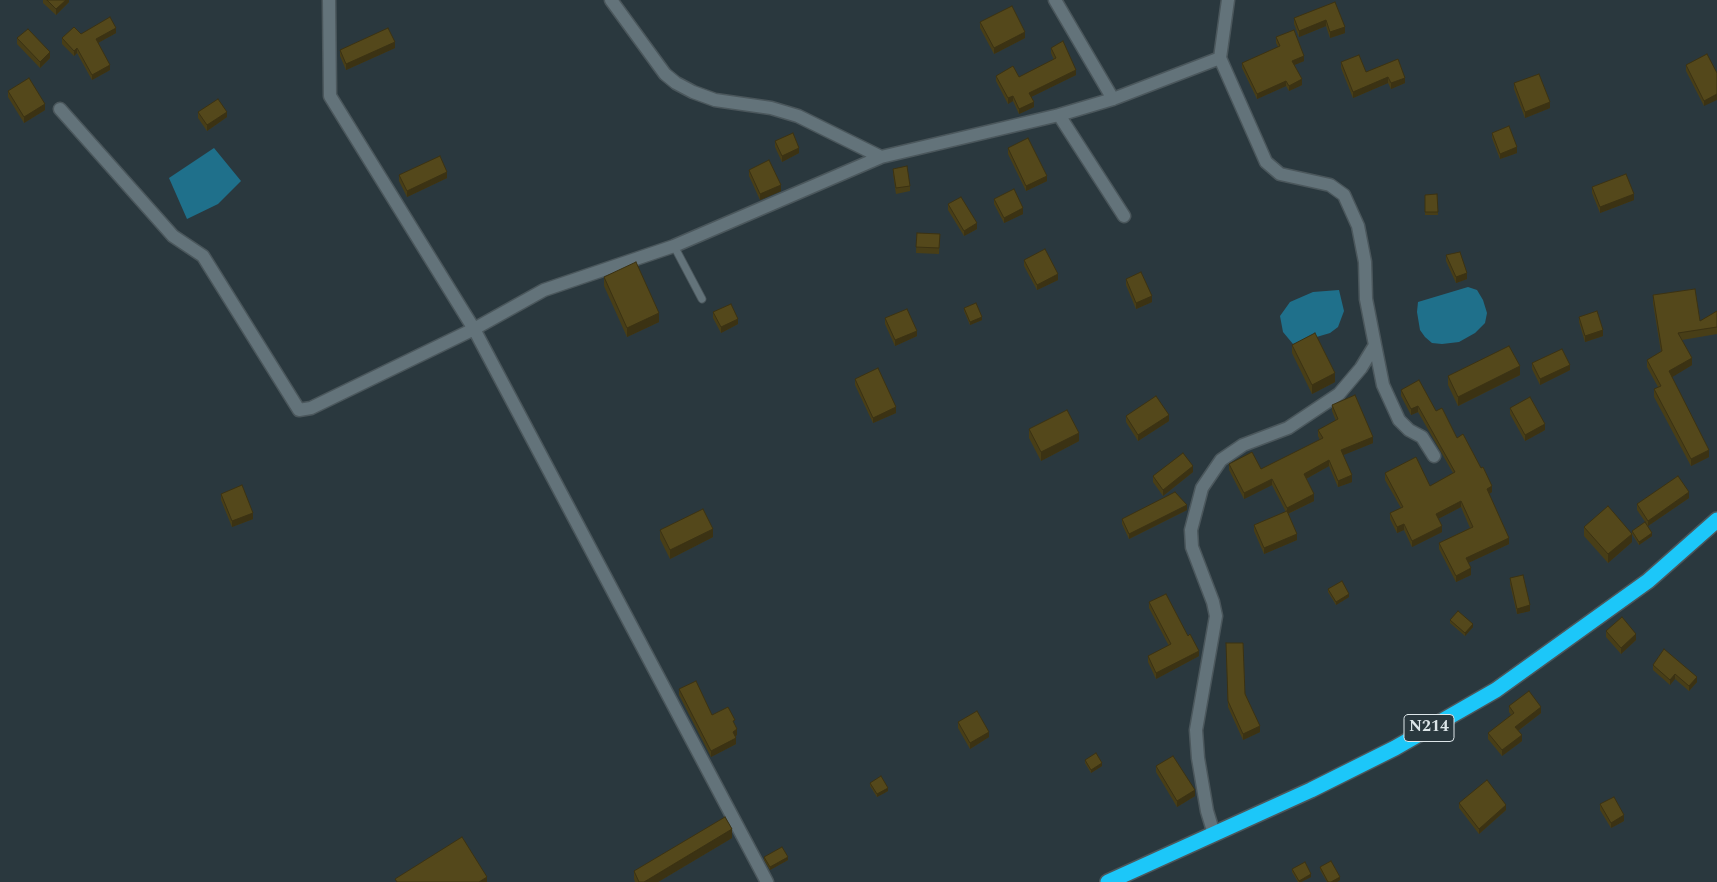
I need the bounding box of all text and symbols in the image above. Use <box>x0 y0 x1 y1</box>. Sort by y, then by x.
road number: N214 <box>1404 714 1454 741</box>

